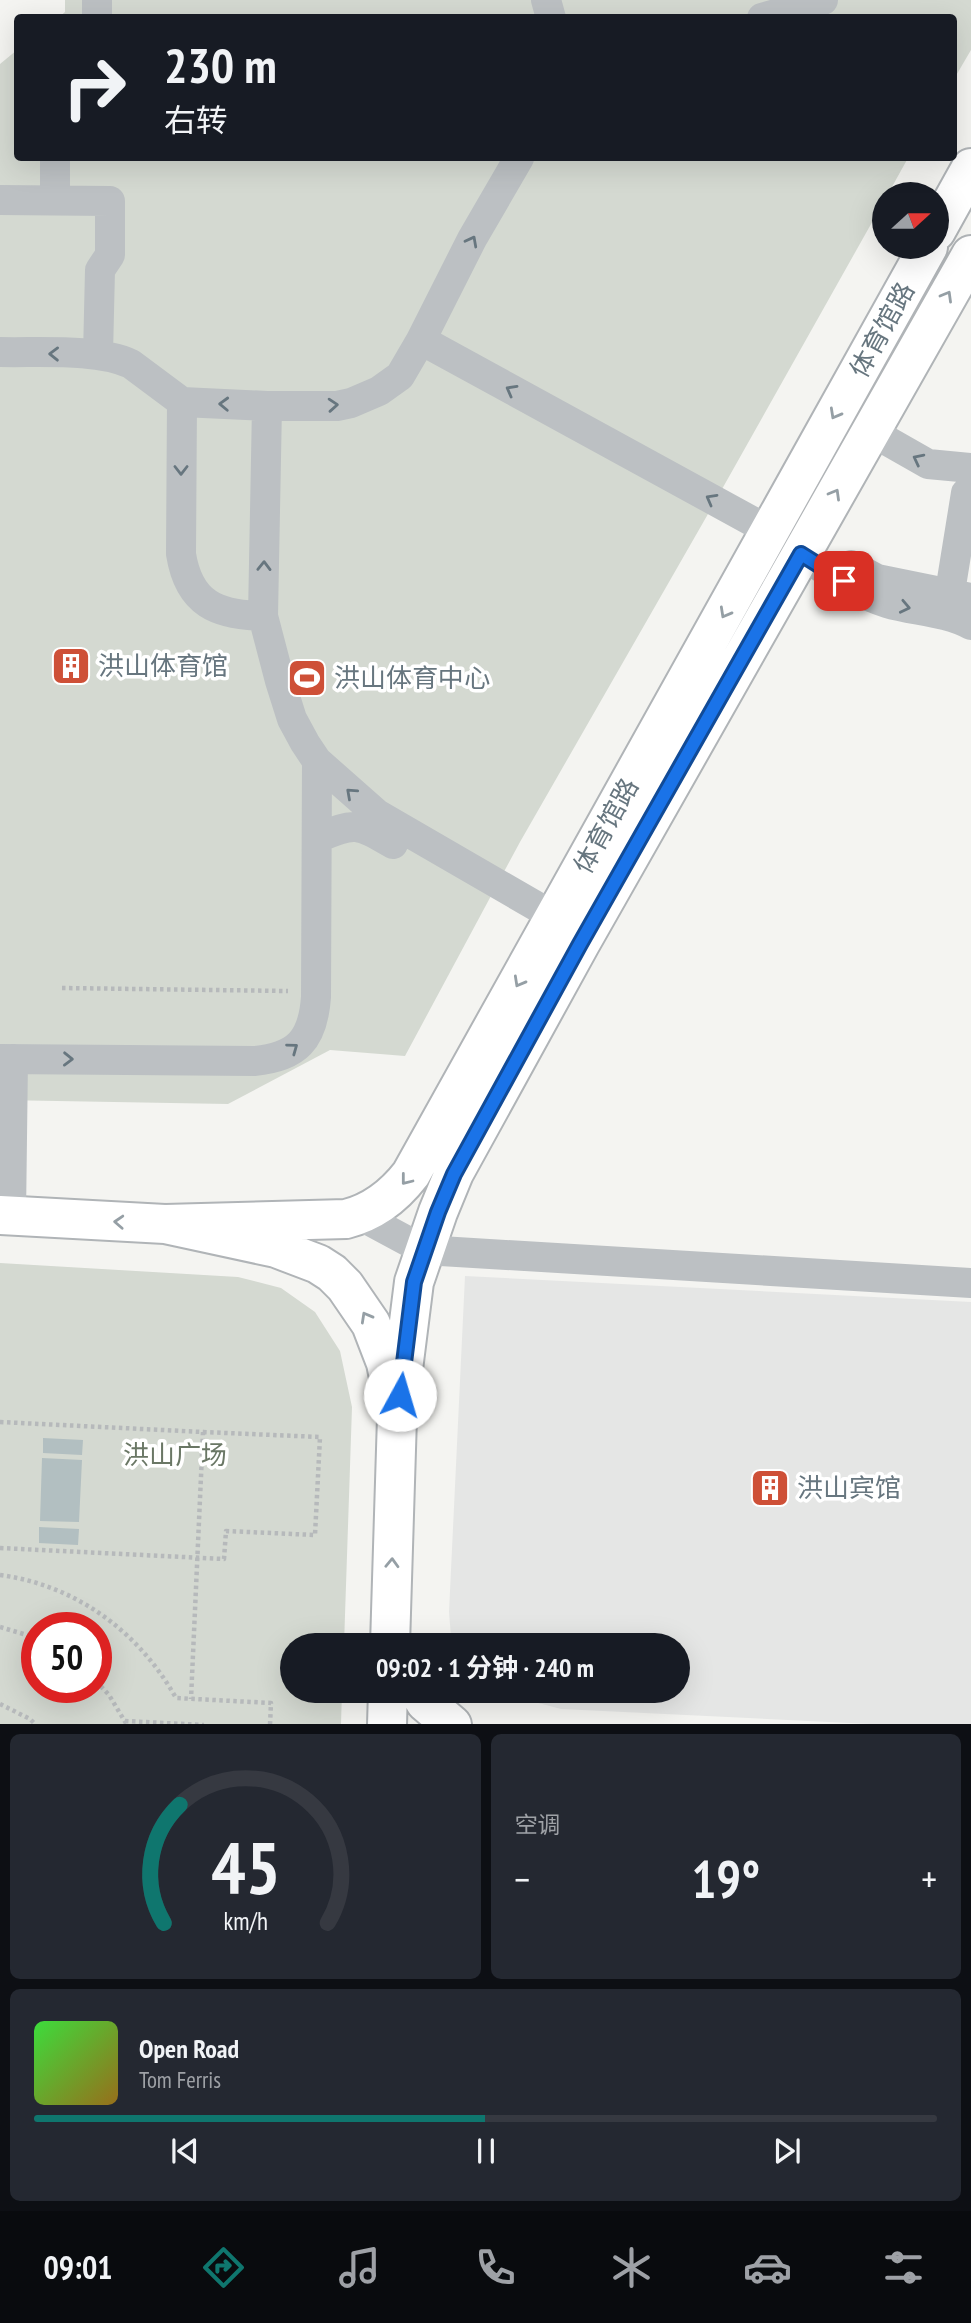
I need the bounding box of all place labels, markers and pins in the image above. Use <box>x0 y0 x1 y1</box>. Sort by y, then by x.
pin <box>814 551 874 611</box>
building icon: 洪山体育馆 <box>50 645 92 687</box>
place label: 洪山体育馆 <box>98 649 228 682</box>
sports icon: 洪山体育中心 <box>286 657 328 699</box>
place label: 洪山体育中心 <box>334 661 490 694</box>
building icon: 洪山宾馆 <box>749 1467 791 1509</box>
place label: 洪山宾馆 <box>797 1471 901 1504</box>

